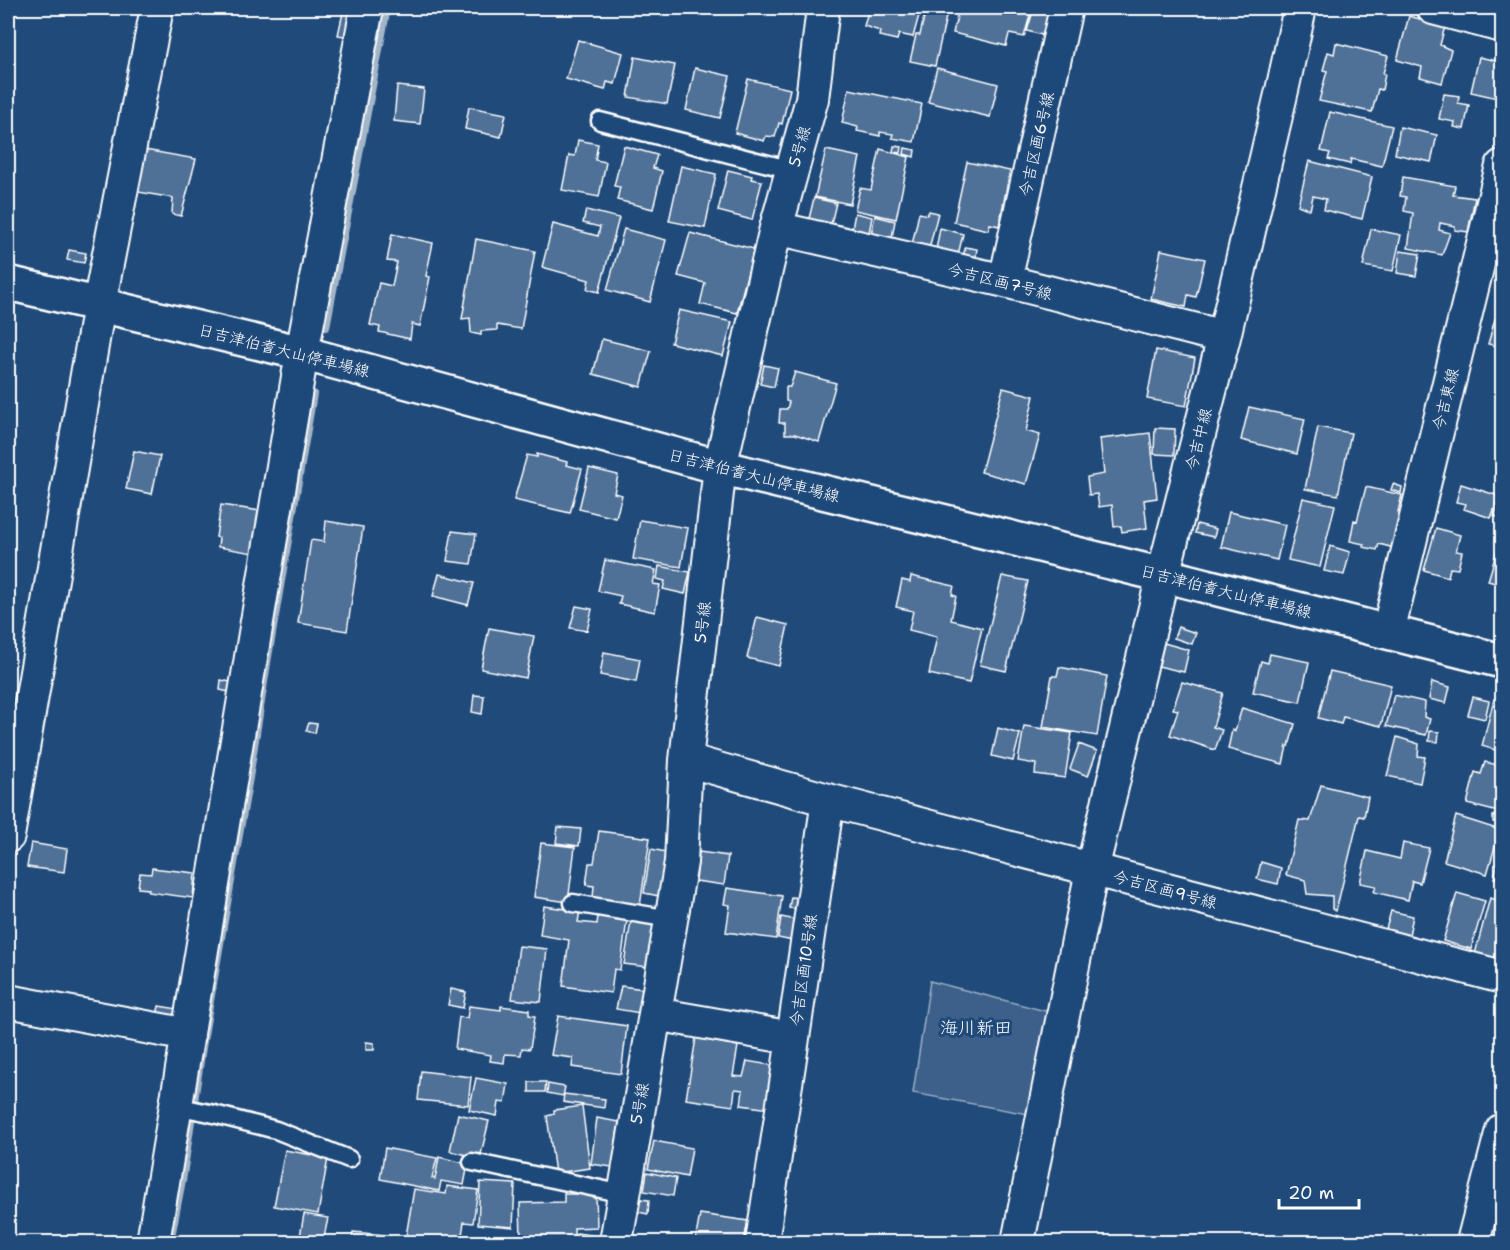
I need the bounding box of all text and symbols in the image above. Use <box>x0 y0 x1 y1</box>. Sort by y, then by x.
street label: 今吉区画6号線 <box>1014 90 1059 199</box>
street label: 5号線 <box>784 123 815 169</box>
street label: 今吉区画7号線 <box>945 258 1054 305</box>
street label: 日吉津伯耆大山停車場線 <box>196 319 372 382</box>
street label: 今吉東線 <box>1428 366 1463 433</box>
street label: 今吉中線 <box>1181 406 1216 473</box>
street label: 日吉津伯耆大山停車場線 <box>666 444 842 507</box>
street label: 日吉津伯耆大山停車場線 <box>1138 560 1314 623</box>
street label: 5号線 <box>690 600 715 644</box>
street label: 今吉区画9号線 <box>1110 865 1219 913</box>
street label: 今吉区画10号線 <box>785 912 822 1028</box>
district label: 海川新田 <box>940 1016 1012 1040</box>
street label: 5号線 <box>626 1081 653 1125</box>
scale bar <box>1279 1172 1358 1210</box>
text: 20 m <box>1288 1181 1334 1205</box>

